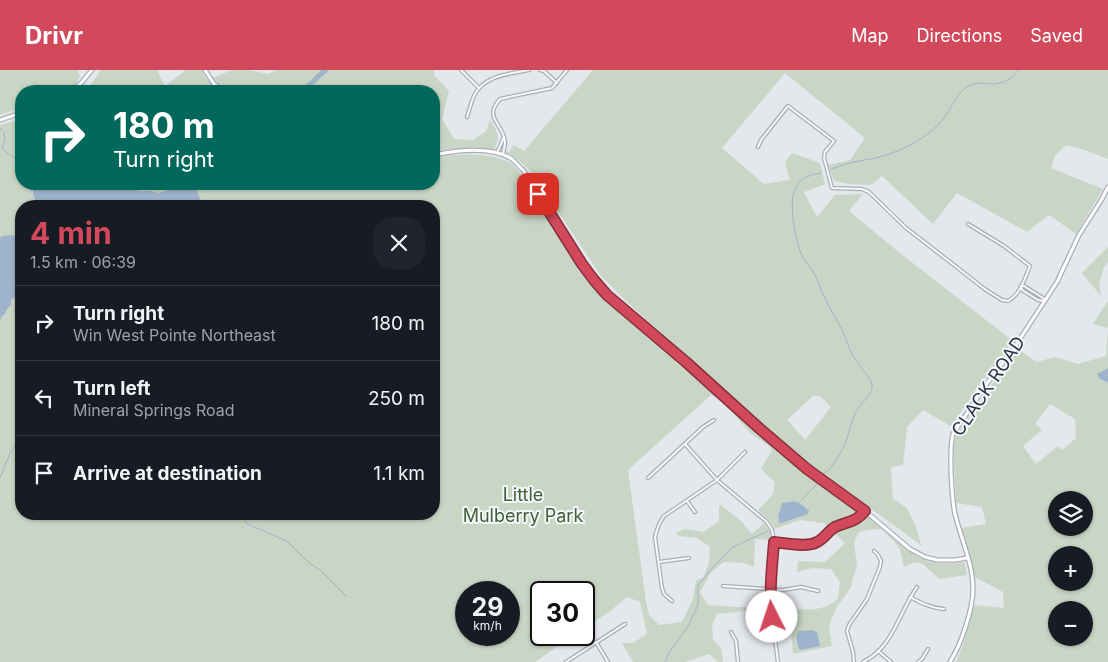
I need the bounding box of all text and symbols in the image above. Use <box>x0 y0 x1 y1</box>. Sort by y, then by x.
text: Drivr <box>25 21 83 50</box>
text: Map <box>851 25 889 46</box>
text: Directions <box>917 25 1002 46</box>
text: Saved <box>1030 25 1083 46</box>
text: 180 m <box>113 104 215 146</box>
icon: right <box>30 105 95 170</box>
text: Turn right <box>113 146 214 172</box>
pin <box>517 173 559 215</box>
icon: arrive <box>524 180 552 208</box>
text: 4 min <box>30 215 112 251</box>
button: close <box>373 217 425 269</box>
text: 1.5 km · 06:39 <box>30 252 136 272</box>
text: Turn right <box>73 302 164 325</box>
icon: right <box>30 309 58 337</box>
text: 180 m <box>372 312 425 335</box>
text: Win West Pointe Northeast <box>73 325 276 345</box>
street label: CLACK ROAD <box>947 332 1029 440</box>
text: Turn left <box>73 377 151 400</box>
icon: left <box>30 384 58 412</box>
text: 250 m <box>368 387 425 410</box>
text: Mineral Springs Road <box>73 400 235 420</box>
icon: arrive <box>30 459 58 487</box>
text: Arrive at destination <box>73 462 262 485</box>
text: 1.1 km <box>373 462 425 485</box>
park label: Little Mulberry Park <box>463 484 583 526</box>
map controls <box>1048 491 1093 646</box>
button: layers <box>1048 491 1093 536</box>
button: + <box>1048 546 1093 591</box>
speed limit sign: 30 <box>530 581 595 646</box>
position arrow <box>745 590 797 642</box>
text: 29 <box>472 592 503 622</box>
button: − <box>1048 601 1093 646</box>
text: km/h <box>473 618 502 633</box>

